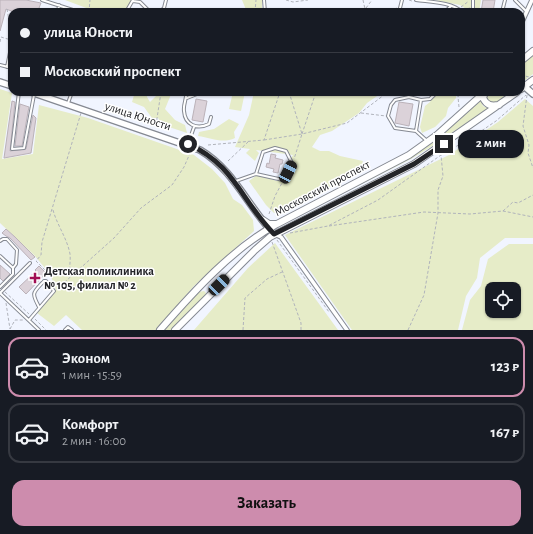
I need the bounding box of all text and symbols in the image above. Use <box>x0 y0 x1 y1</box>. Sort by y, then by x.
text: улица Юности <box>44 25 133 40</box>
text: Московский проспект <box>44 64 181 79</box>
street label: улица Юности <box>102 99 173 133</box>
callout: 2 мин <box>458 130 524 158</box>
route start <box>179 135 197 153</box>
route end <box>435 135 453 153</box>
text: 2 мин <box>476 137 506 150</box>
street label: Московский проспект <box>272 157 372 218</box>
car <box>277 159 299 185</box>
place label: Детская поликлиника № 105, филиал № 2 <box>44 265 154 291</box>
marker: Детская поликлиника № 105, филиал № 2 <box>29 272 41 284</box>
car <box>206 272 232 298</box>
map controls <box>485 282 521 318</box>
button: locate <box>485 282 521 318</box>
icon: car <box>14 349 50 385</box>
text: Эконом <box>62 351 110 366</box>
text: 123 ₽ <box>491 359 519 374</box>
text: 1 мин · 15:59 <box>62 369 122 382</box>
icon: car <box>14 415 50 451</box>
text: Комфорт <box>62 417 118 432</box>
text: 167 ₽ <box>491 425 519 440</box>
text: 2 мин · 16:00 <box>62 435 126 448</box>
button: Заказать <box>12 480 521 526</box>

